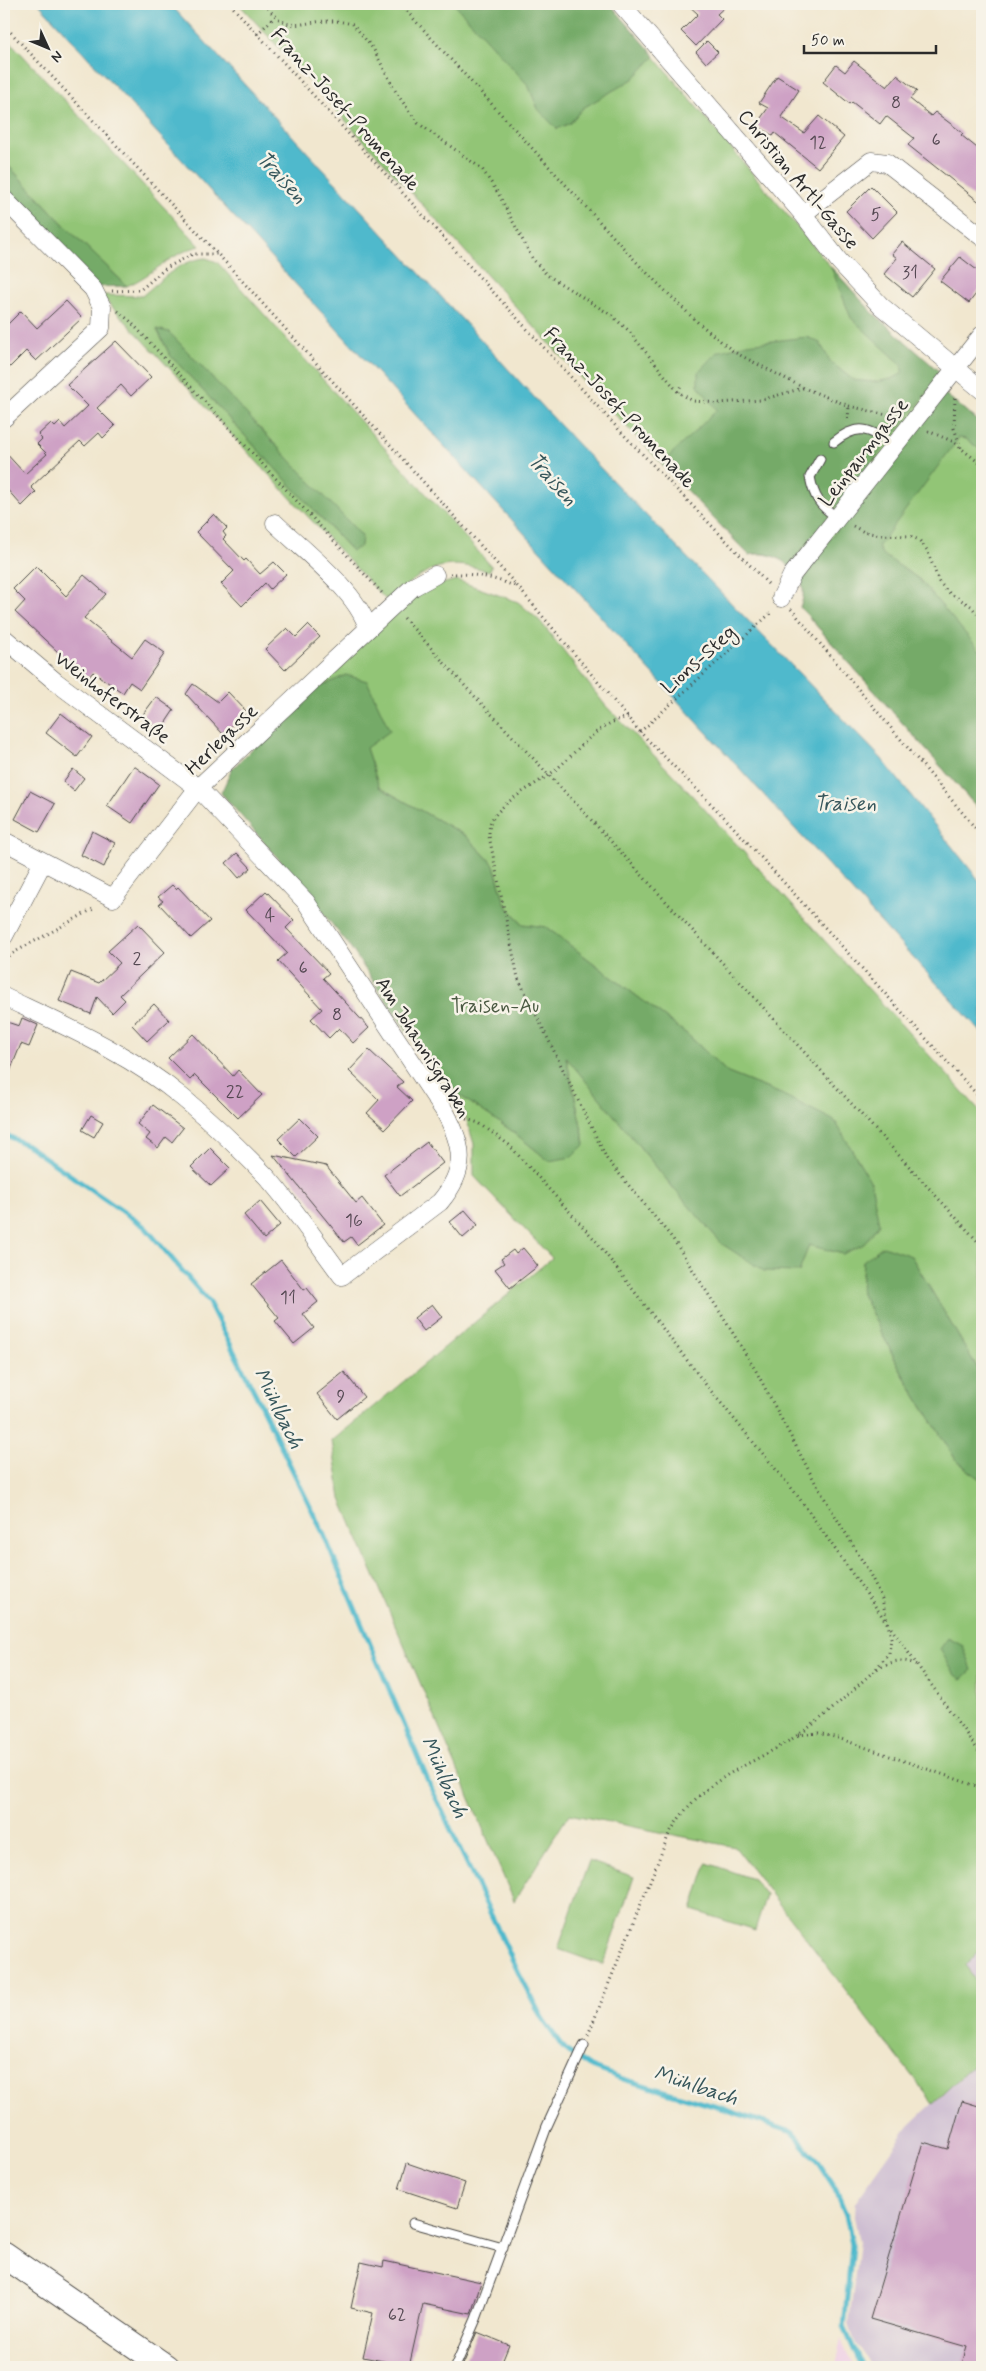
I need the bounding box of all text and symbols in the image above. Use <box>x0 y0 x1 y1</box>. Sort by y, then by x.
north arrow <box>22 22 72 72</box>
street label: Franz-Josef-Promenade <box>264 22 426 198</box>
scale bar <box>804 22 936 54</box>
text: 50 m <box>811 31 845 51</box>
text: N <box>47 47 66 66</box>
house number: 8 <box>891 91 901 115</box>
street label: Christian Artl-Gasse <box>731 104 865 256</box>
house number: 6 <box>931 128 941 152</box>
house number: 12 <box>809 131 827 155</box>
water label: Traisen <box>250 145 313 210</box>
house number: 5 <box>871 203 882 227</box>
house number: 31 <box>902 261 918 285</box>
street label: Franz-Josef-Promenade <box>537 321 701 495</box>
street label: Leinpaumgasse <box>813 393 915 513</box>
water label: Traisen <box>521 447 584 512</box>
street label: Lions-Steg <box>656 619 743 702</box>
street label: Weinhoferstraße <box>48 646 176 751</box>
street label: Herlegasse <box>180 698 265 782</box>
water label: Traisen <box>814 790 876 818</box>
house number: 4 <box>265 904 275 928</box>
house number: 2 <box>133 947 142 971</box>
house number: 6 <box>298 956 308 980</box>
street label: Am Johannisgraben <box>369 972 477 1123</box>
park label: Traisen-Au <box>451 993 539 1020</box>
house number: 8 <box>332 1003 342 1027</box>
house number: 22 <box>226 1080 244 1104</box>
house number: 16 <box>345 1209 363 1233</box>
house number: 11 <box>280 1286 296 1310</box>
water label: Mühlbach <box>247 1363 310 1454</box>
house number: 9 <box>337 1385 346 1409</box>
water label: Mühlbach <box>414 1732 475 1823</box>
water label: Mühlbach <box>650 2059 742 2113</box>
house number: 62 <box>388 2303 406 2327</box>

